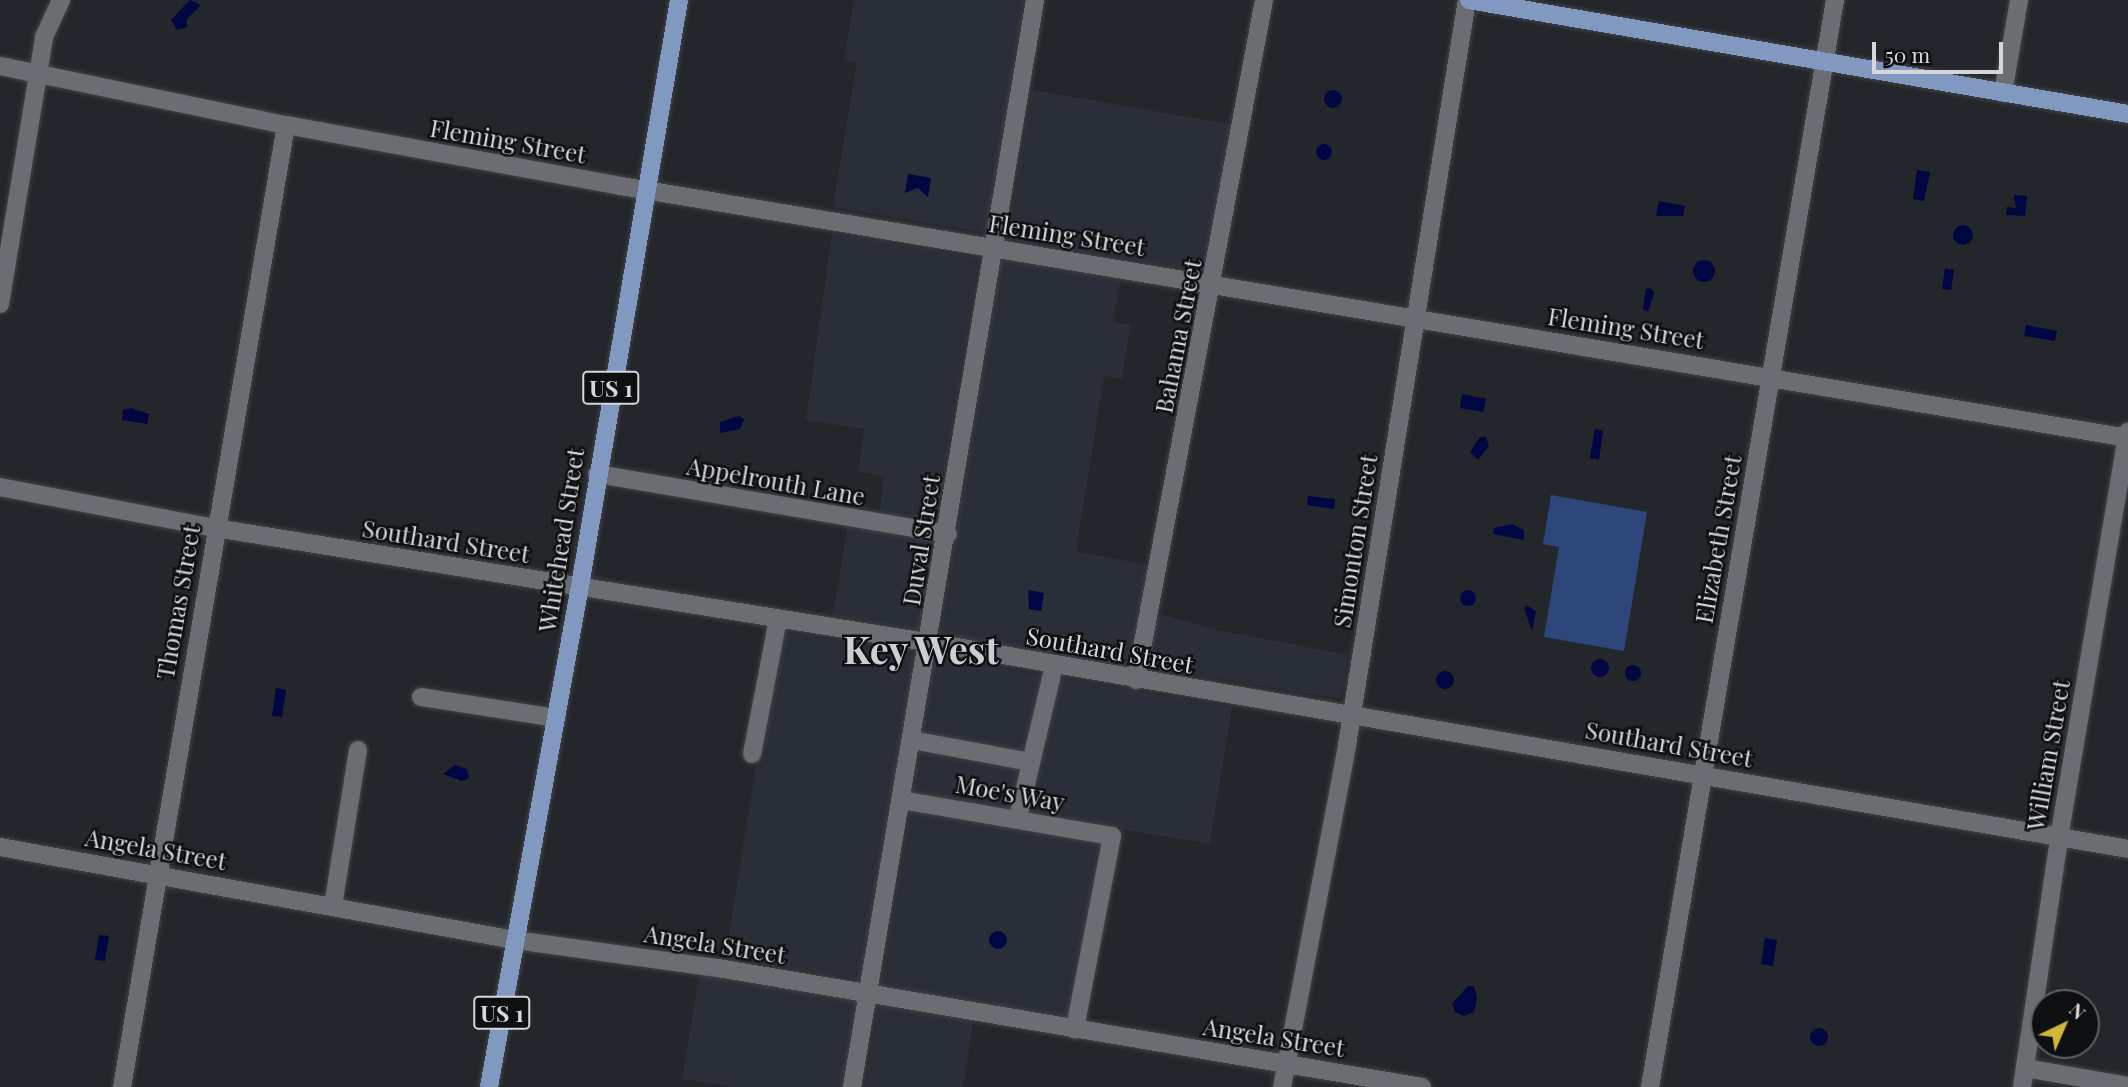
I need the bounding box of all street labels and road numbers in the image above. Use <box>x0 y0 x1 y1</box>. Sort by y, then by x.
street label: Fleming Street <box>428 113 588 169</box>
street label: Fleming Street <box>987 208 1147 262</box>
street label: Bahama Street <box>1149 256 1207 416</box>
street label: Fleming Street <box>1546 301 1706 355</box>
road number: US 1 <box>581 368 641 408</box>
street label: Whitehead Street <box>532 446 590 634</box>
street label: Appelrouth Lane <box>685 451 867 511</box>
street label: Simonton Street <box>1327 452 1383 630</box>
street label: Elizabeth Street <box>1689 453 1747 625</box>
street label: Duval Street <box>896 473 946 607</box>
street label: Southard Street <box>360 514 532 568</box>
street label: Thomas Street <box>150 522 206 682</box>
street label: Southard Street <box>1024 621 1196 679</box>
street label: William Street <box>2021 677 2075 833</box>
street label: Southard Street <box>1583 715 1755 773</box>
street label: Moe's Way <box>953 769 1067 817</box>
street label: Angela Street <box>83 822 229 876</box>
street label: Angela Street <box>642 919 788 969</box>
road number: US 1 <box>472 994 532 1032</box>
street label: Angela Street <box>1201 1012 1347 1062</box>

